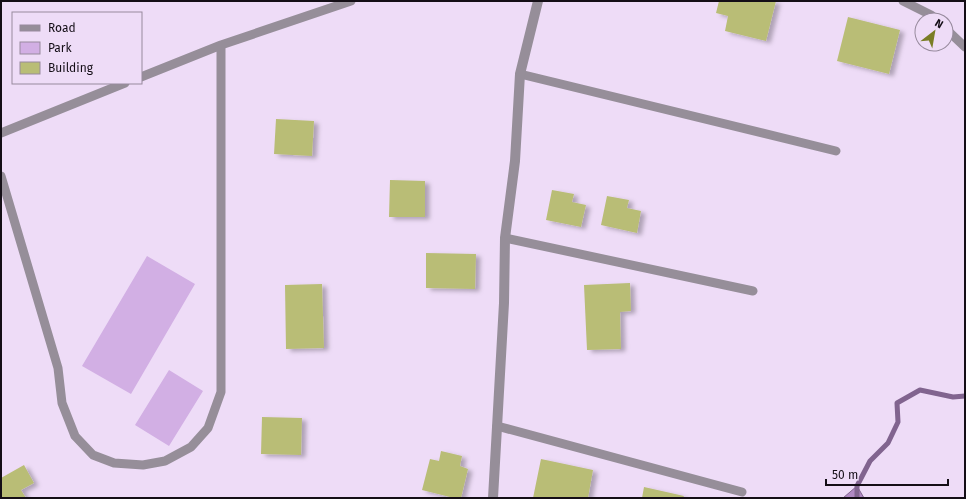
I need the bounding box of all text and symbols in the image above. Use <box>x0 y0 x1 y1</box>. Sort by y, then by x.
legend <box>12 12 142 84</box>
north arrow <box>914 12 954 52</box>
text: N <box>932 16 945 31</box>
text: Road <box>48 21 76 35</box>
text: Park <box>48 41 72 55</box>
text: Building <box>48 61 94 75</box>
scale bar <box>826 461 948 487</box>
text: 50 m <box>832 468 858 482</box>

